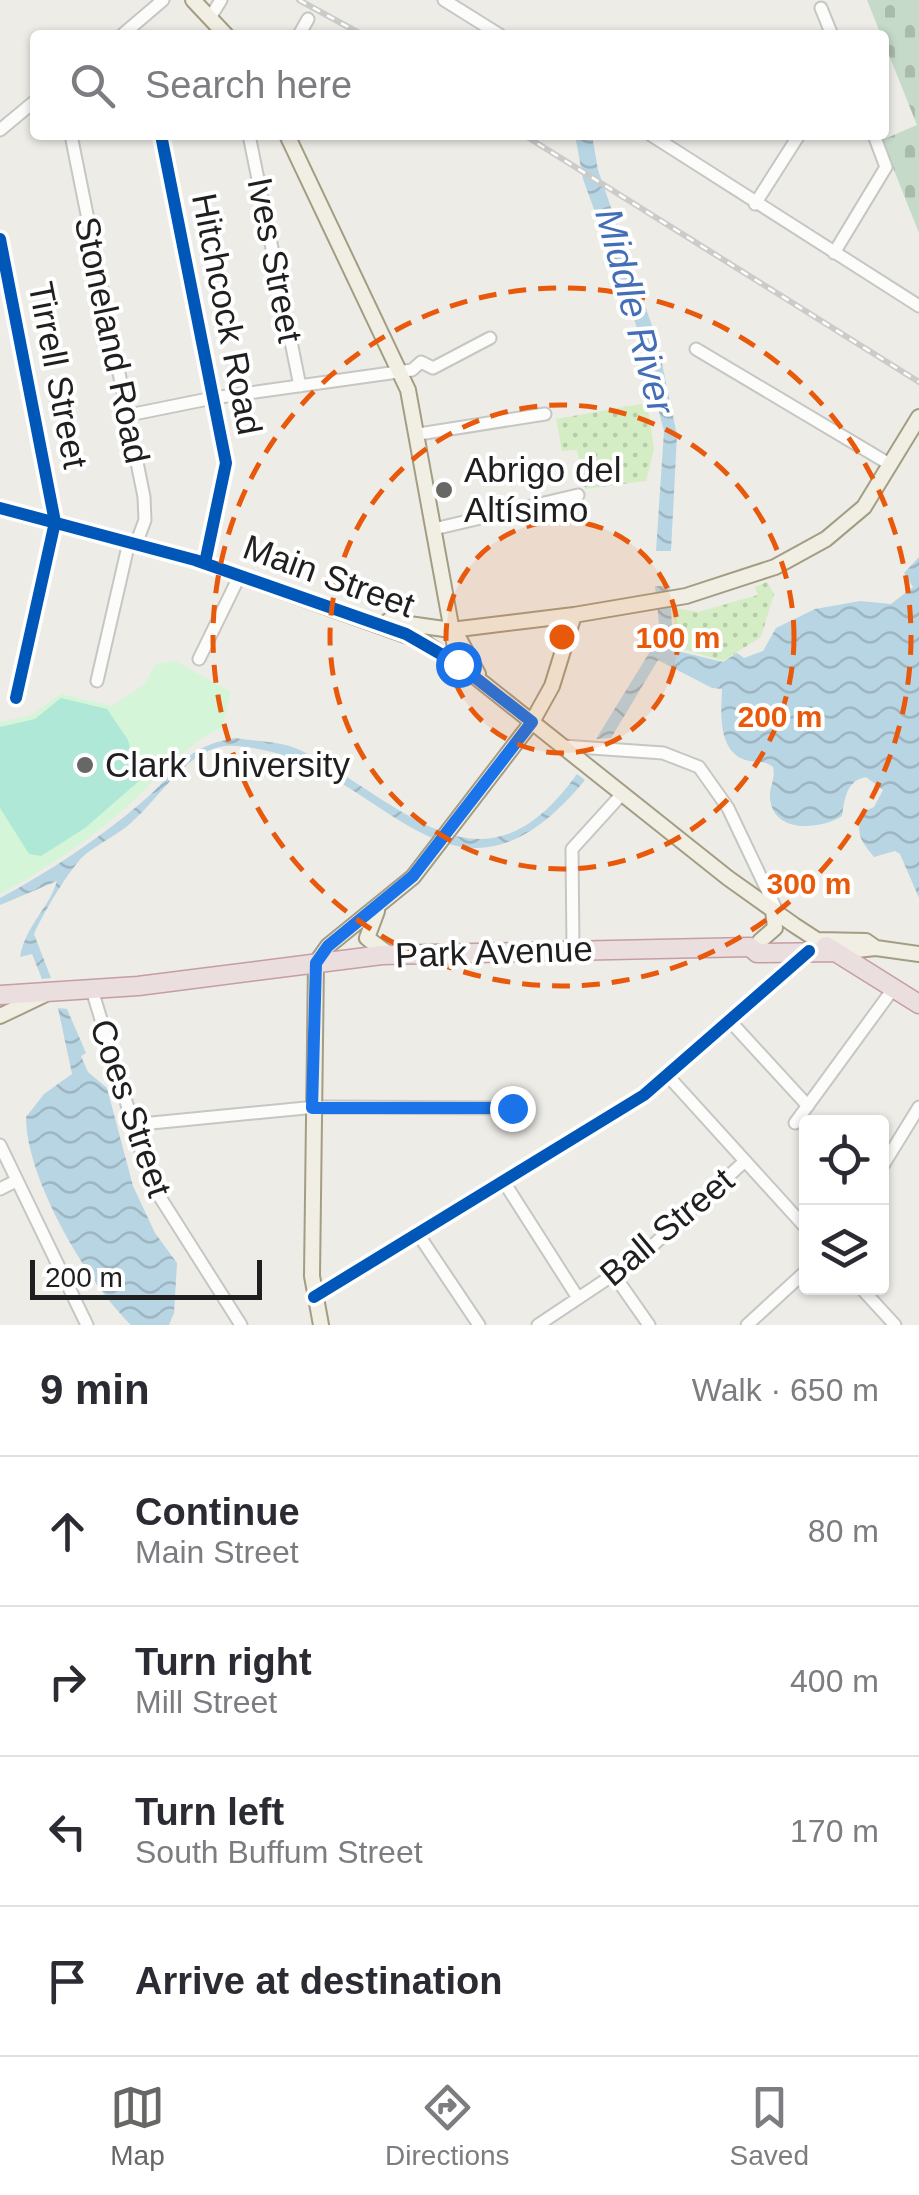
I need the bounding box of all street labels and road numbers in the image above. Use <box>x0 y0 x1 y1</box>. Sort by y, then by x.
street label: Ives Street <box>240 174 311 346</box>
street label: Hitchcock Road <box>185 190 270 438</box>
street label: Stoneland Road <box>67 213 158 467</box>
street label: Tirrell Street <box>21 278 96 472</box>
street label: Main Street <box>238 527 420 625</box>
street label: Park Avenue <box>394 929 594 974</box>
street label: Coes Street <box>83 1014 180 1202</box>
street label: Ball Street <box>592 1160 741 1293</box>

